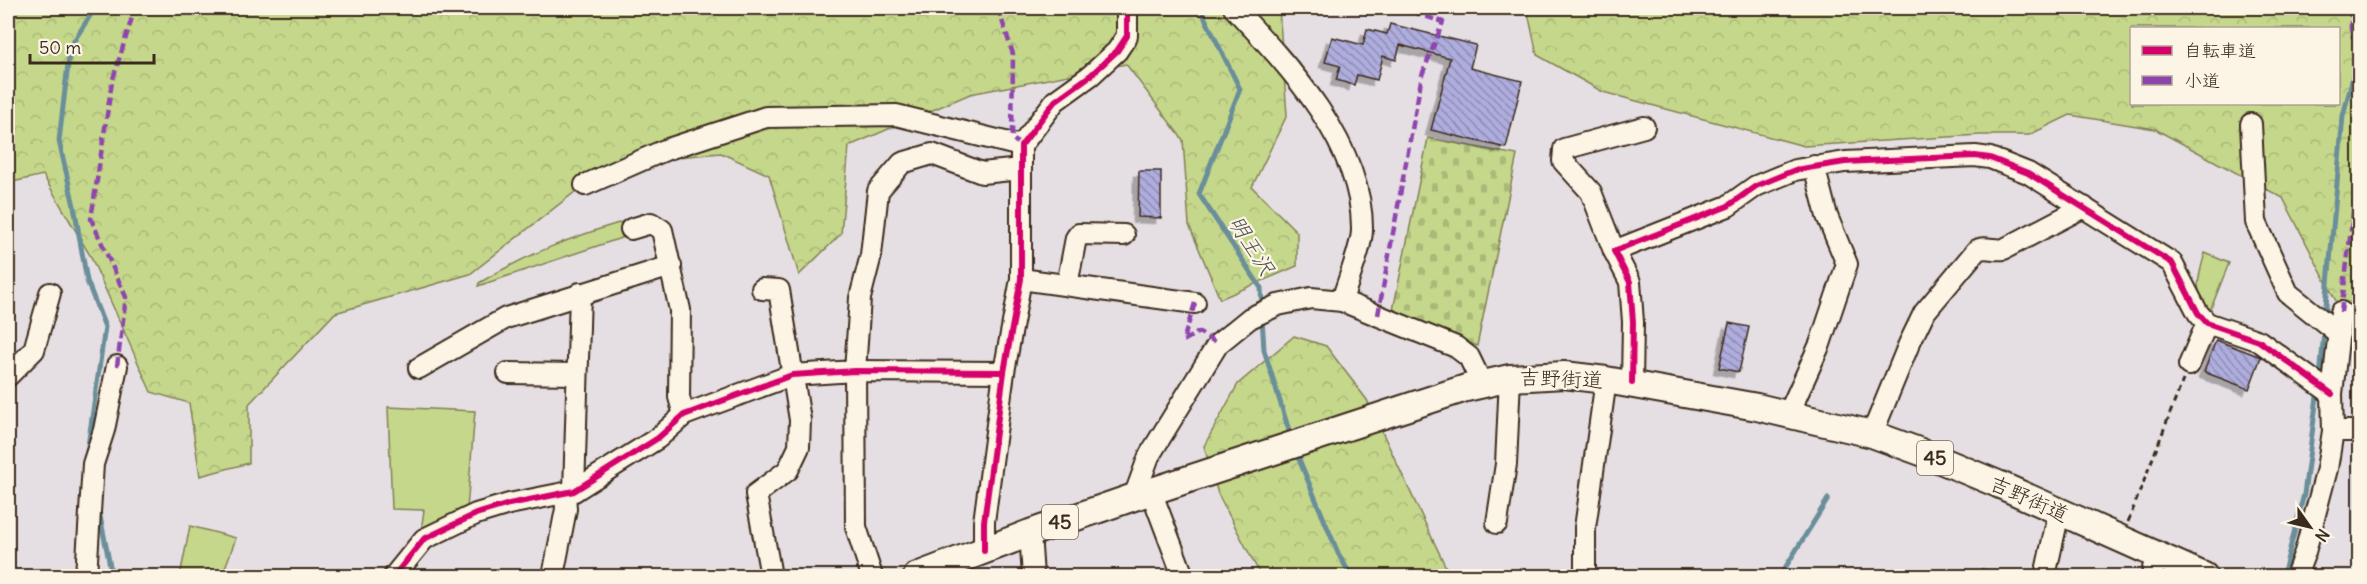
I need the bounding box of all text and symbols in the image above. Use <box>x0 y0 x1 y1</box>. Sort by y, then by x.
scale bar <box>30 27 154 65</box>
legend <box>2130 27 2340 105</box>
text: 50 m <box>39 36 81 59</box>
text: 自転車道 <box>2184 39 2256 62</box>
text: 小道 <box>2184 69 2220 92</box>
water label: 明王沢 <box>1223 210 1282 281</box>
street label: 吉野街道 <box>1519 364 1603 393</box>
road number: 45 <box>1917 441 1953 475</box>
street label: 吉野街道 <box>1985 469 2073 528</box>
north arrow <box>2280 497 2340 557</box>
road number: 45 <box>1042 505 1078 539</box>
text: N <box>2311 525 2334 546</box>

